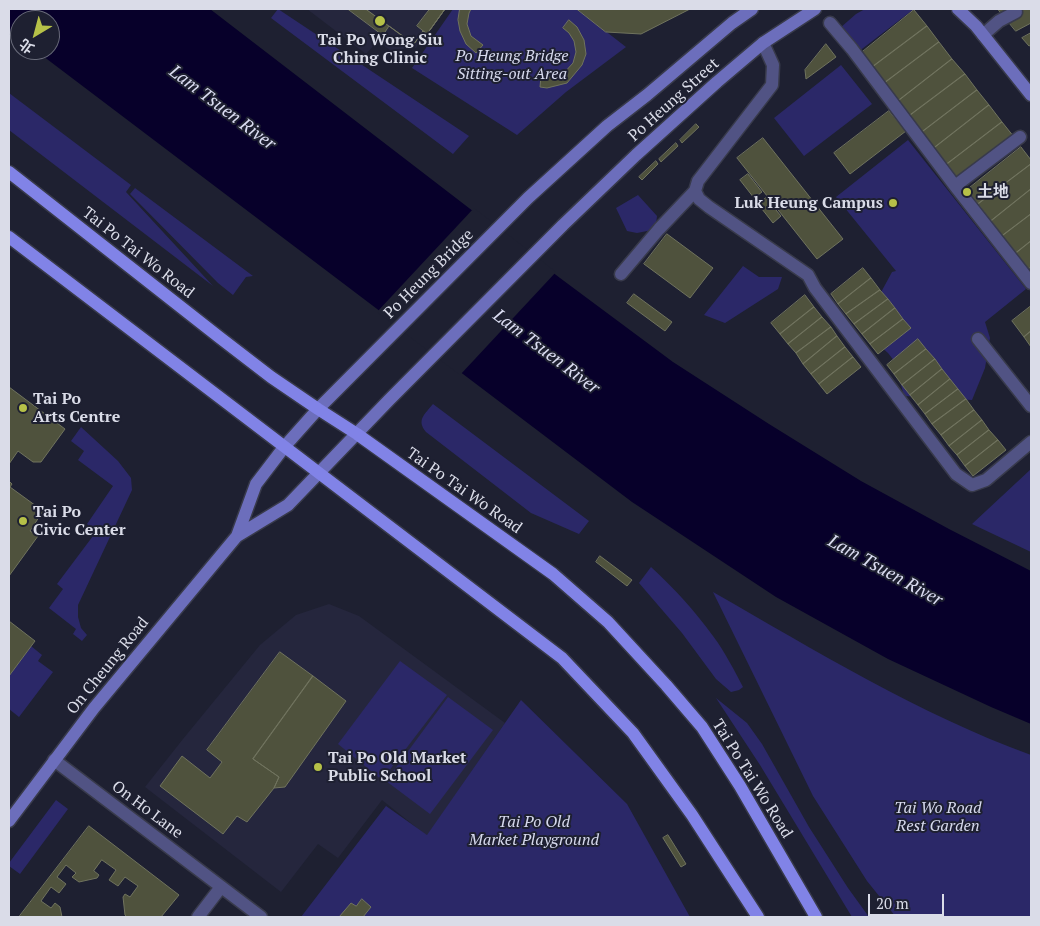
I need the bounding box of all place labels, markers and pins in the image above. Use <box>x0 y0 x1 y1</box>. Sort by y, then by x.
marker: Tai Po Wong Siu Ching Clinic <box>373 14 387 28</box>
place label: Tai Po Wong Siu Ching Clinic <box>318 30 442 68</box>
place label: 土地 <box>977 182 1009 202</box>
marker: 土地 <box>961 186 973 198</box>
place label: Luk Heung Campus <box>735 193 883 213</box>
marker: Luk Heung Campus <box>887 197 899 209</box>
place label: Tai Po Arts Centre <box>33 389 120 427</box>
marker: Tai Po Arts Centre <box>17 402 29 414</box>
place label: Tai Po Civic Center <box>33 502 126 540</box>
marker: Tai Po Civic Center <box>17 515 29 527</box>
place label: Tai Po Old Market Public School <box>328 748 466 786</box>
marker: Tai Po Old Market Public School <box>312 761 324 773</box>

